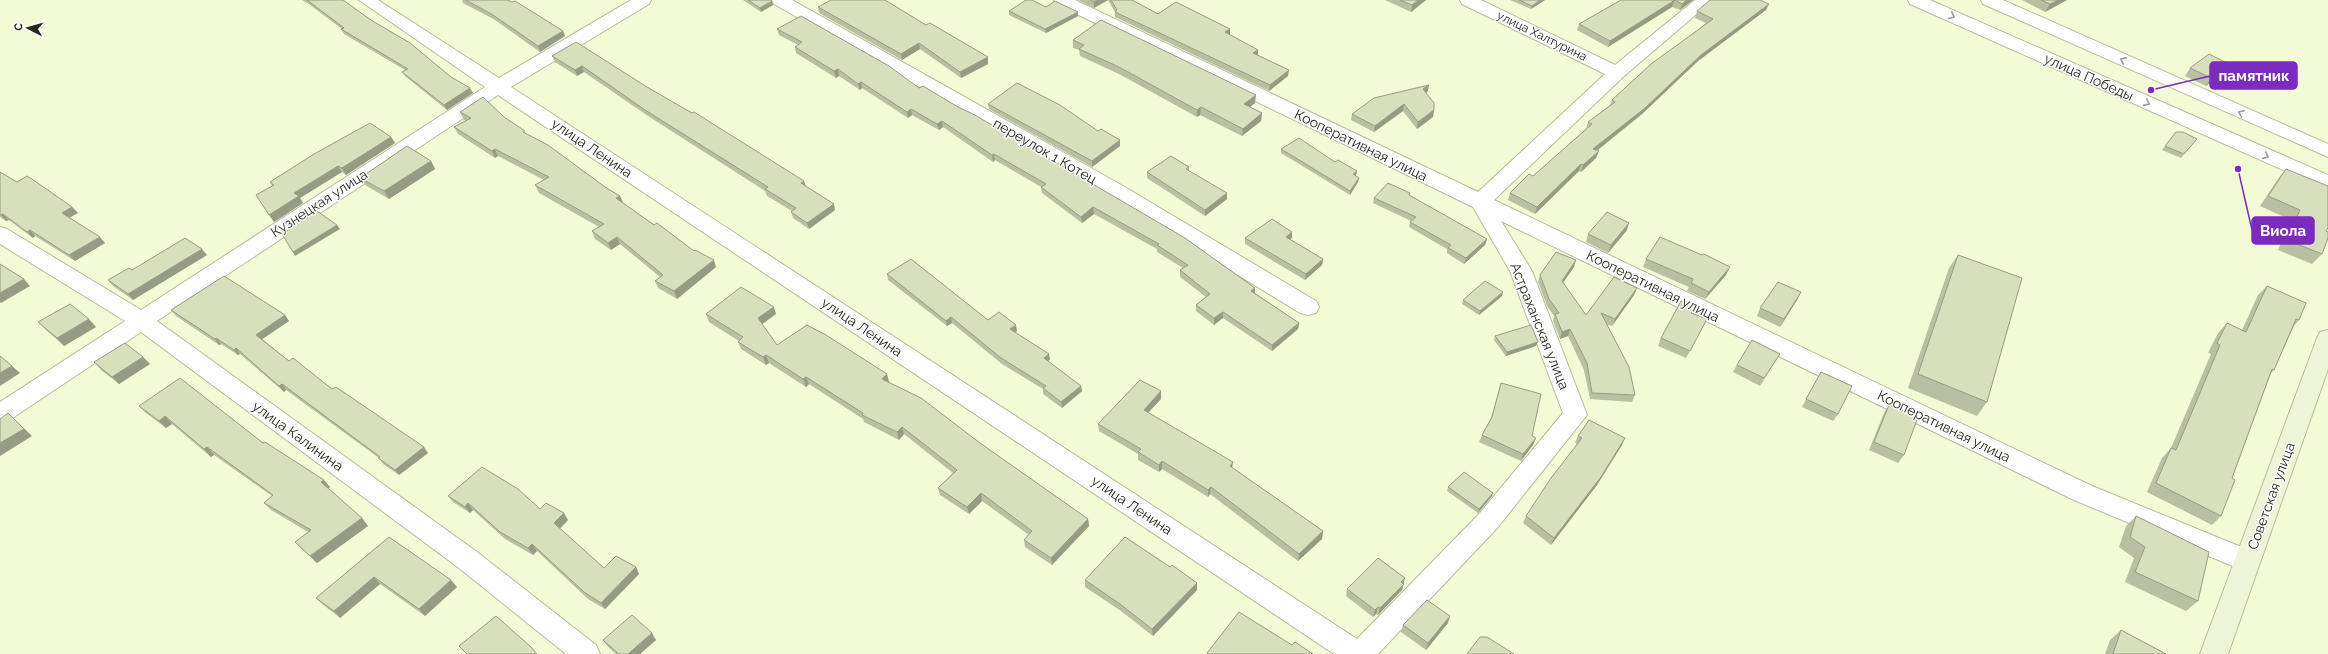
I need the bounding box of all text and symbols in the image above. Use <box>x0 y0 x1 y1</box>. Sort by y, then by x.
north arrow <box>8 8 48 48</box>
street label: улица Халтурина <box>1495 8 1589 64</box>
one-way arrow <box>1947 11 1955 19</box>
text: С <box>12 22 25 31</box>
street label: улица Победы <box>2042 50 2136 104</box>
one-way arrow <box>2119 57 2127 65</box>
callout: памятник <box>2210 62 2297 89</box>
text: памятник <box>2218 67 2290 85</box>
one-way arrow <box>2143 98 2151 106</box>
street label: Кооперативная улица <box>1292 106 1430 184</box>
one-way arrow <box>2238 110 2246 118</box>
street label: улица Ленина <box>549 115 635 181</box>
street label: переулок 1 Котец <box>990 115 1100 187</box>
one-way arrow <box>2262 151 2269 159</box>
street label: Кузнецкая улица <box>268 166 370 240</box>
callout: Виола <box>2252 217 2314 244</box>
text: Виола <box>2260 222 2306 240</box>
street label: Кооперативная улица <box>1584 247 1722 325</box>
street label: Астраханская улица <box>1507 260 1573 392</box>
street label: улица Ленина <box>819 294 905 360</box>
street label: Кооперативная улица <box>1875 387 2013 465</box>
street label: улица Калинина <box>250 398 346 474</box>
street label: Советская улица <box>2244 440 2298 552</box>
street label: улица Ленина <box>1089 472 1175 538</box>

